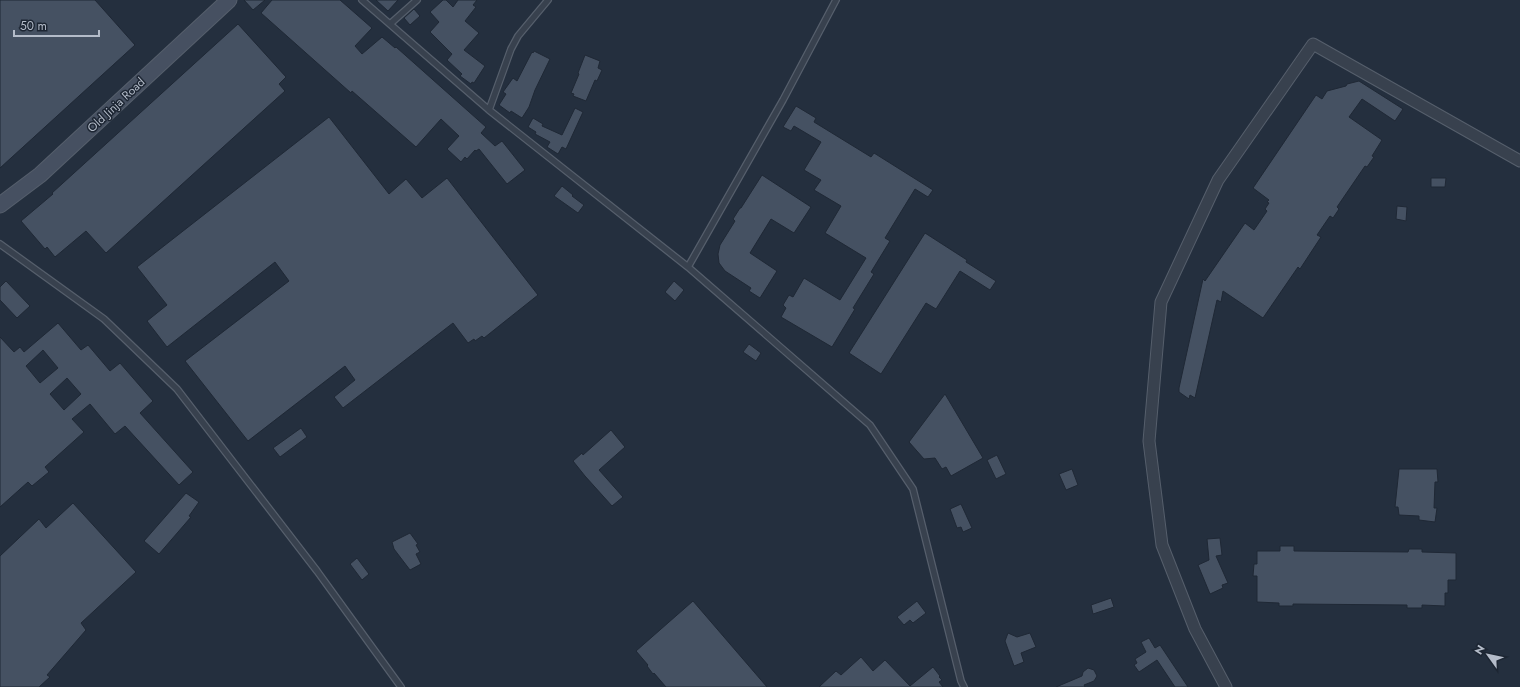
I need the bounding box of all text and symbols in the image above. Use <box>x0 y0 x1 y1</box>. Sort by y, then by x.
scale bar <box>14 12 99 38</box>
text: 50 m <box>20 17 47 35</box>
street label: Old Jinja Road <box>83 73 149 137</box>
north arrow <box>1468 635 1508 675</box>
text: N <box>1471 642 1489 658</box>

